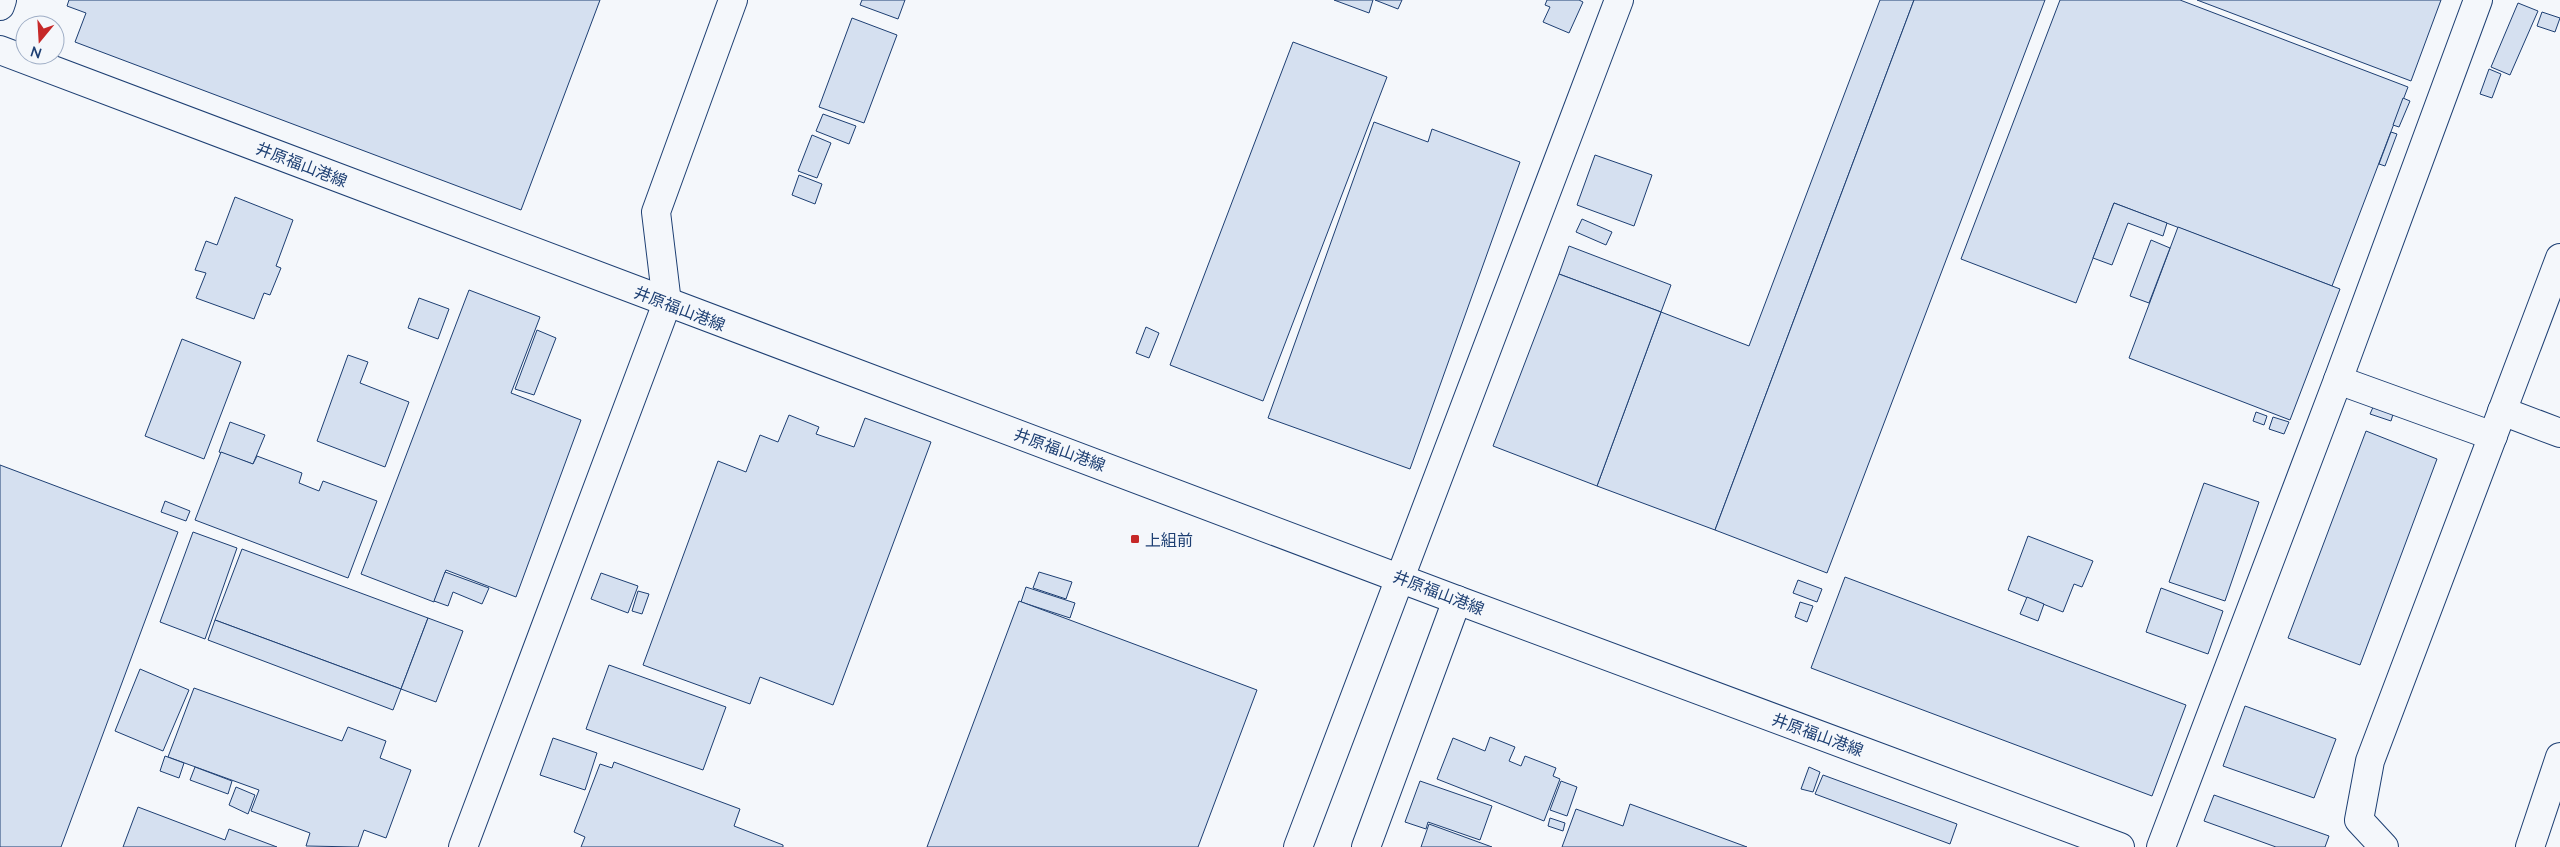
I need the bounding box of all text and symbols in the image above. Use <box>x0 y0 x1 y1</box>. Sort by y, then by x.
north arrow <box>15 15 65 65</box>
text: N <box>28 43 44 63</box>
street label: 井原福山港線 <box>254 138 350 190</box>
street label: 井原福山港線 <box>632 282 728 334</box>
street label: 井原福山港線 <box>1012 424 1108 474</box>
place label: 上組前 <box>1145 530 1193 549</box>
marker: 上組前 <box>1129 533 1141 545</box>
street label: 井原福山港線 <box>1391 566 1487 618</box>
street label: 井原福山港線 <box>1770 709 1866 759</box>

